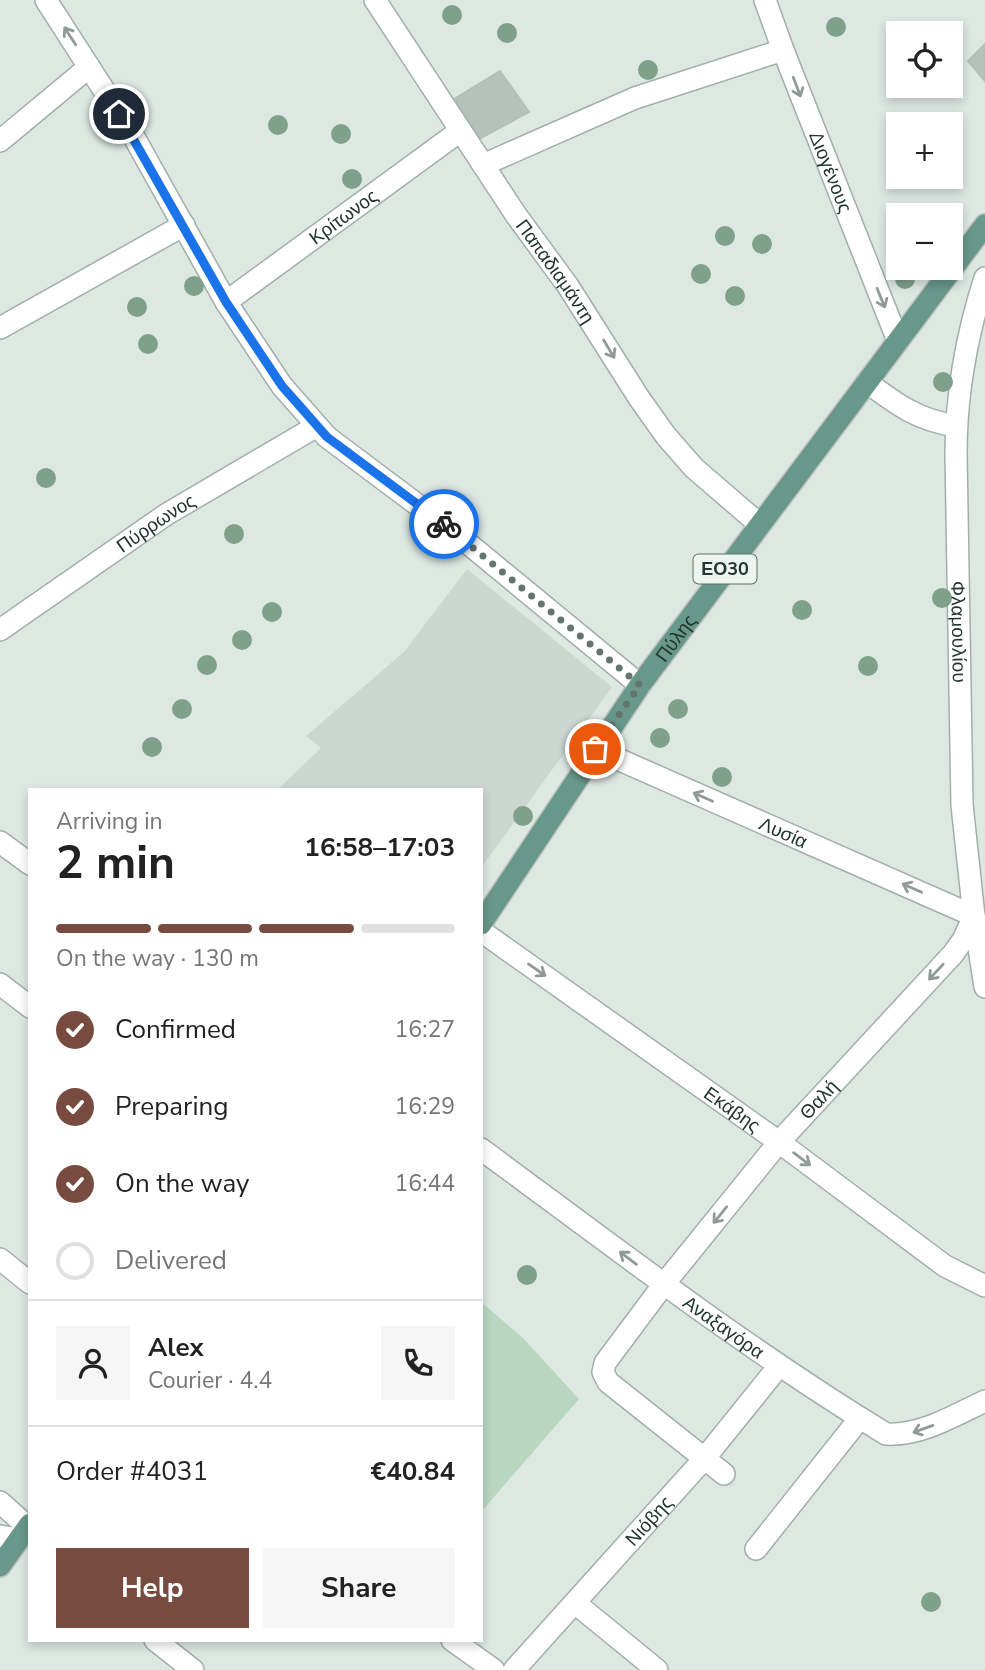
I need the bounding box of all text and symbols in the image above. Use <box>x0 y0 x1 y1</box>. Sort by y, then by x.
map controls <box>886 21 963 280</box>
button: locate <box>886 21 963 98</box>
one-way arrow <box>63 27 77 46</box>
one-way arrow <box>792 76 805 97</box>
pin <box>89 84 149 144</box>
icon: home <box>100 95 138 133</box>
button: + <box>886 112 963 189</box>
street label: Διογένους <box>802 127 858 217</box>
street label: Κρίτωνος <box>304 183 383 251</box>
button: − <box>886 203 963 280</box>
street label: Παπαδιαμάντη <box>509 214 601 329</box>
one-way arrow <box>876 287 889 309</box>
one-way arrow <box>603 338 617 358</box>
street label: Πύρρωνος <box>111 488 200 559</box>
courier <box>409 489 479 559</box>
icon: bike <box>425 505 463 543</box>
road number: ΕΟ30 <box>694 554 756 584</box>
street label: Φλαμουλίου <box>944 581 972 683</box>
street label: Πύλης <box>650 609 703 668</box>
pin <box>565 719 625 779</box>
icon: bag <box>576 730 614 768</box>
one-way arrow <box>693 790 714 803</box>
text: Arriving in <box>56 806 163 837</box>
street label: Λυσία <box>755 811 811 855</box>
text: 16:58–17:03 <box>304 830 455 865</box>
text: 2 min <box>56 831 175 894</box>
one-way arrow <box>901 881 923 894</box>
text: On the way · 130 m <box>56 943 259 974</box>
one-way arrow <box>527 963 546 977</box>
one-way arrow <box>928 963 944 981</box>
icon: check <box>56 1011 94 1049</box>
text: Confirmed <box>115 1012 236 1047</box>
text: 16:27 <box>395 1014 455 1045</box>
street label: Θαλή <box>794 1074 844 1126</box>
street label: Εκάβης <box>698 1081 765 1139</box>
icon: check <box>56 1088 94 1126</box>
text: Preparing <box>115 1089 228 1124</box>
text: 16:29 <box>395 1091 455 1122</box>
one-way arrow <box>792 1152 811 1166</box>
icon: check <box>56 1165 94 1203</box>
text: On the way <box>115 1166 249 1201</box>
text: 16:44 <box>395 1168 455 1199</box>
one-way arrow <box>712 1206 728 1224</box>
text: Delivered <box>115 1243 227 1278</box>
one-way arrow <box>619 1251 638 1266</box>
street label: Αναξαγόρα <box>677 1290 769 1365</box>
button: person <box>56 1326 130 1400</box>
button: phone <box>381 1326 455 1400</box>
text: Alex <box>148 1330 204 1365</box>
text: Courier · 4.4 <box>148 1365 272 1396</box>
one-way arrow <box>912 1423 934 1436</box>
text: Order #4031 <box>56 1454 208 1489</box>
text: €40.84 <box>371 1454 455 1489</box>
street label: Νιόβης <box>620 1491 679 1552</box>
button: Help <box>56 1548 249 1628</box>
button: Share <box>263 1548 455 1628</box>

